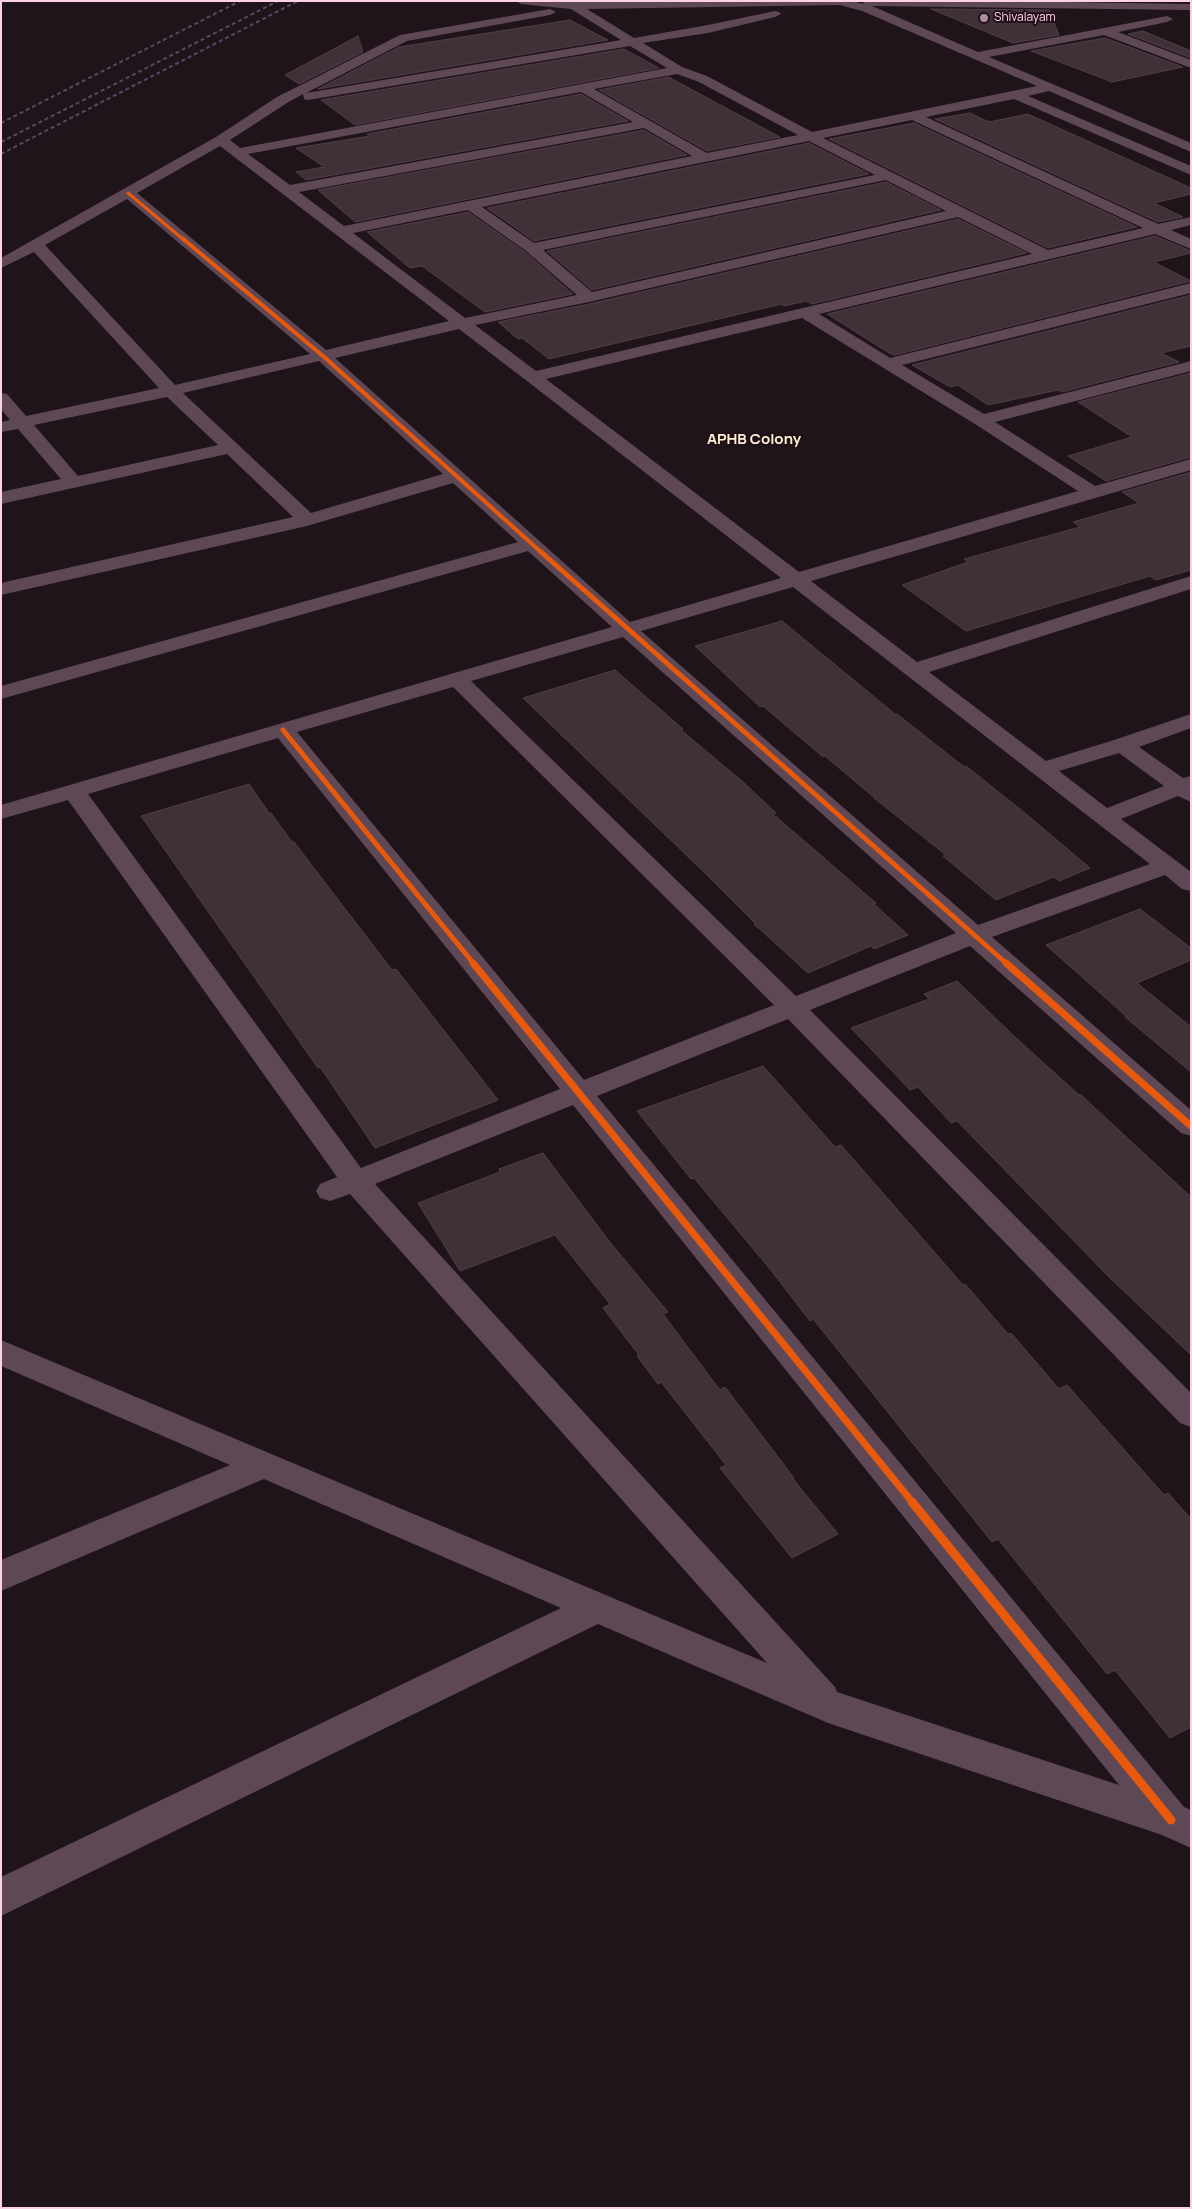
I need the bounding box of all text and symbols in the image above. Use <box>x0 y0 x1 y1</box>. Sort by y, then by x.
place label: Shivalayam <box>994 11 1056 25</box>
marker: Shivalayam <box>978 12 990 24</box>
district label: APHB Colony <box>707 431 801 449</box>

